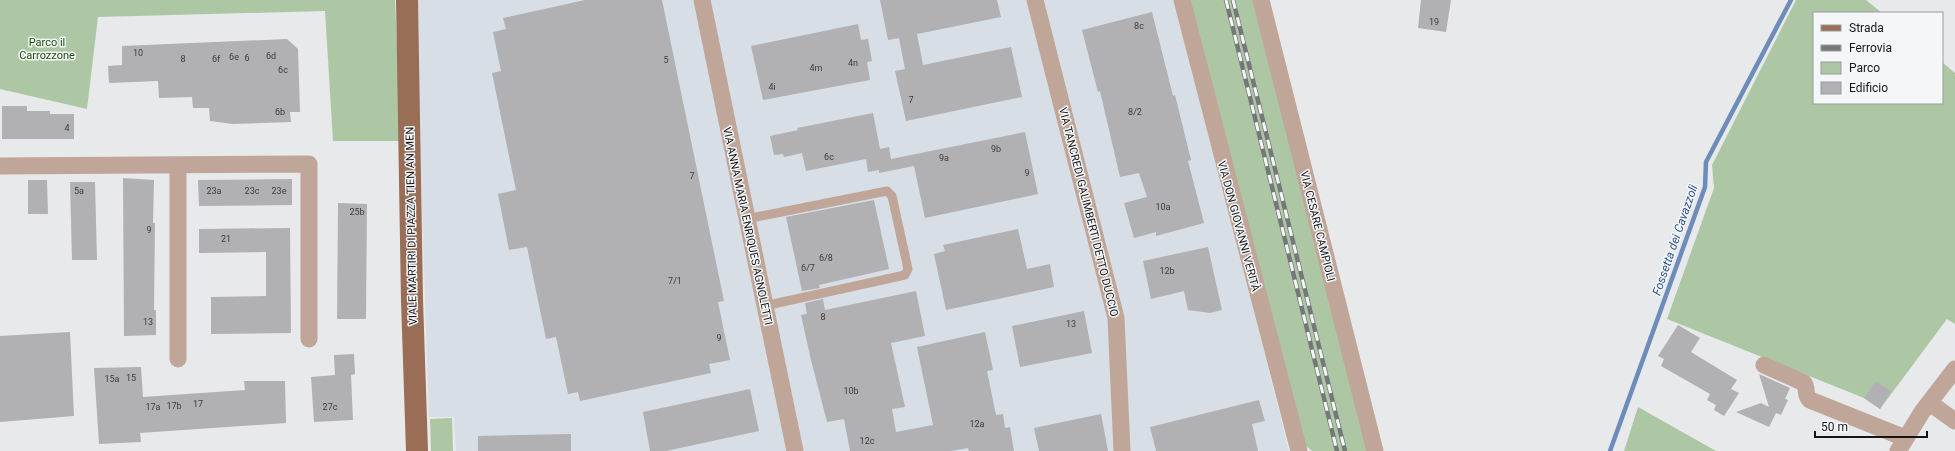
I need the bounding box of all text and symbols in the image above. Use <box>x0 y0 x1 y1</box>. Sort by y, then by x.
legend <box>1813 12 1943 104</box>
house number: 19 <box>1429 17 1439 27</box>
house number: 8c <box>1134 21 1144 31</box>
text: Strada <box>1849 21 1884 35</box>
park label: Parco il Carrozzone <box>19 36 75 62</box>
text: Ferrovia <box>1849 41 1892 55</box>
house number: 10 <box>133 48 143 58</box>
house number: 6d <box>266 51 276 61</box>
house number: 6e <box>229 52 239 62</box>
house number: 6 <box>244 53 250 63</box>
house number: 8 <box>180 54 186 64</box>
house number: 6f <box>212 54 221 64</box>
house number: 5 <box>663 55 669 65</box>
house number: 4n <box>848 58 858 68</box>
text: Parco <box>1849 61 1880 75</box>
house number: 4m <box>810 63 823 73</box>
house number: 6c <box>278 65 288 75</box>
text: Edificio <box>1849 81 1888 95</box>
house number: 4i <box>768 82 776 92</box>
house number: 7 <box>908 95 914 105</box>
street label: VIA TANCREDI GALIMBERTI DETTO DUCCIO <box>1056 106 1121 318</box>
house number: 6b <box>275 107 285 117</box>
house number: 8/2 <box>1128 107 1142 117</box>
house number: 4 <box>64 123 70 133</box>
street label: VIA ANNA MARIA ENRIQUES AGNOLETTI <box>720 126 775 326</box>
street label: VIALE MARTIRI DI PIAZZA TIEN AN MEN <box>403 127 420 325</box>
house number: 9b <box>991 144 1001 154</box>
house number: 6c <box>824 152 834 162</box>
house number: 9a <box>939 153 949 163</box>
street label: VIA DON GIOVANNI VERITÀ <box>1215 159 1262 294</box>
house number: 9 <box>1024 168 1030 178</box>
street label: VIA CESARE CAMPIOLI <box>1298 170 1338 283</box>
house number: 7 <box>689 171 695 181</box>
water label: Fossetta dei Cavazzoli <box>1649 183 1701 297</box>
house number: 5a <box>74 186 84 196</box>
house number: 23a <box>206 186 222 196</box>
house number: 23c <box>245 186 260 196</box>
house number: 23e <box>272 186 287 196</box>
house number: 10a <box>1155 202 1171 212</box>
house number: 25b <box>349 207 365 217</box>
house number: 9 <box>146 225 152 235</box>
house number: 21 <box>221 234 231 244</box>
house number: 6/8 <box>819 253 833 263</box>
house number: 6/7 <box>801 263 815 273</box>
house number: 12b <box>1159 266 1175 276</box>
house number: 7/1 <box>668 276 682 286</box>
house number: 8 <box>820 312 826 322</box>
house number: 13 <box>143 317 153 327</box>
house number: 13 <box>1066 319 1076 329</box>
house number: 9 <box>716 333 722 343</box>
house number: 15 <box>126 373 136 383</box>
house number: 15a <box>104 374 120 384</box>
house number: 10b <box>843 386 859 396</box>
house number: 17 <box>193 399 203 409</box>
house number: 17b <box>166 401 182 411</box>
house number: 17a <box>145 402 161 412</box>
house number: 27c <box>323 402 338 412</box>
scale bar <box>1815 413 1927 439</box>
house number: 12a <box>969 419 985 429</box>
text: 50 m <box>1821 420 1848 434</box>
house number: 12c <box>860 436 875 446</box>

